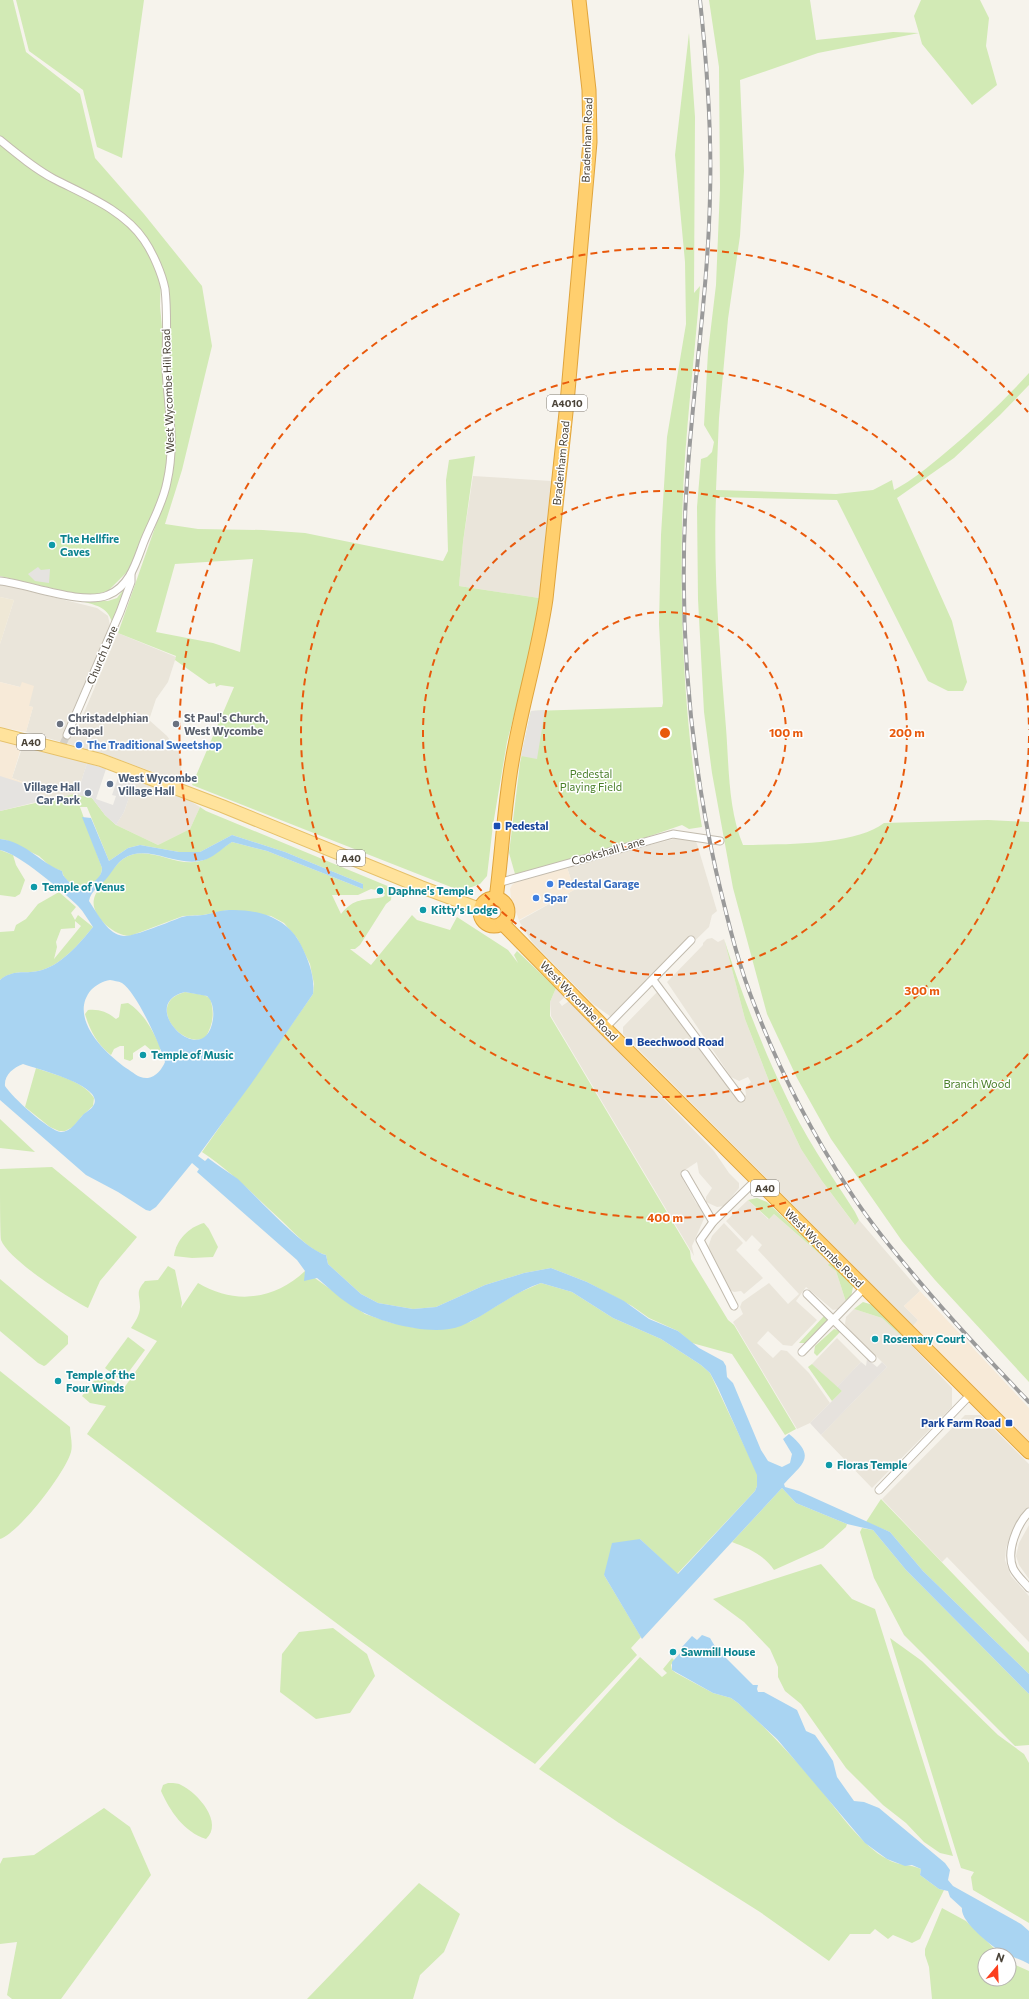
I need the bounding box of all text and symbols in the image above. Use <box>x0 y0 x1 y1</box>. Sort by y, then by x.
street label: Bradenham Road <box>579 97 594 183</box>
street label: West Wycombe Hill Road <box>159 328 176 454</box>
road number: A4010 <box>547 395 587 411</box>
street label: Bradenham Road <box>550 420 571 506</box>
place label: The Hellfire Caves <box>60 532 119 558</box>
marker: The Hellfire Caves <box>47 540 57 550</box>
street label: Church Lane <box>83 623 120 686</box>
place label: Christadelphian Chapel <box>68 711 148 737</box>
place label: St Paul's Church, West Wycombe <box>184 711 268 737</box>
marker: Christadelphian Chapel <box>55 719 65 729</box>
marker: St Paul's Church, West Wycombe <box>171 719 181 729</box>
text: 100 m <box>769 725 803 739</box>
text: 200 m <box>889 725 925 739</box>
centre of rings <box>658 726 672 740</box>
road number: A40 <box>17 734 45 750</box>
place label: The Traditional Sweetshop <box>87 738 223 751</box>
marker: The Traditional Sweetshop <box>74 740 84 750</box>
park label: Pedestal Playing Field <box>560 767 622 793</box>
place label: West Wycombe Village Hall <box>118 771 197 797</box>
marker: West Wycombe Village Hall <box>105 779 115 789</box>
place label: Village Hall Car Park <box>23 780 81 806</box>
marker: Village Hall Car Park <box>83 788 93 798</box>
place label: Pedestal <box>505 819 549 832</box>
marker: Pedestal <box>492 821 502 831</box>
street label: Cookshall Lane <box>570 834 646 867</box>
road number: A40 <box>337 850 365 866</box>
place label: Pedestal Garage <box>558 877 640 890</box>
marker: Pedestal Garage <box>545 879 555 889</box>
place label: Temple of Venus <box>42 880 125 893</box>
marker: Temple of Venus <box>29 882 39 892</box>
place label: Daphne's Temple <box>388 884 474 897</box>
marker: Daphne's Temple <box>375 886 385 896</box>
place label: Spar <box>544 891 568 904</box>
marker: Spar <box>531 893 541 903</box>
place label: Kitty's Lodge <box>431 903 498 916</box>
marker: Kitty's Lodge <box>418 905 428 915</box>
street label: West Wycombe Road <box>538 958 621 1043</box>
text: 300 m <box>904 983 940 997</box>
place label: Beechwood Road <box>637 1035 724 1048</box>
marker: Beechwood Road <box>624 1037 634 1047</box>
place label: Temple of Music <box>151 1048 234 1061</box>
marker: Temple of Music <box>138 1050 148 1060</box>
park label: Branch Wood <box>943 1077 1011 1090</box>
road number: A40 <box>751 1180 779 1196</box>
street label: West Wycombe Road <box>782 1206 866 1290</box>
text: 400 m <box>647 1210 683 1224</box>
place label: Rosemary Court <box>883 1332 966 1345</box>
marker: Rosemary Court <box>870 1334 880 1344</box>
place label: Temple of the Four Winds <box>66 1368 135 1394</box>
marker: Temple of the Four Winds <box>53 1376 63 1386</box>
place label: Park Farm Road <box>921 1416 1001 1429</box>
marker: Park Farm Road <box>1004 1418 1014 1428</box>
place label: Floras Temple <box>837 1458 908 1471</box>
marker: Floras Temple <box>824 1460 834 1470</box>
place label: Sawmill House <box>681 1645 755 1658</box>
marker: Sawmill House <box>668 1647 678 1657</box>
north arrow <box>977 1947 1017 1987</box>
text: N <box>994 1950 1006 1965</box>

